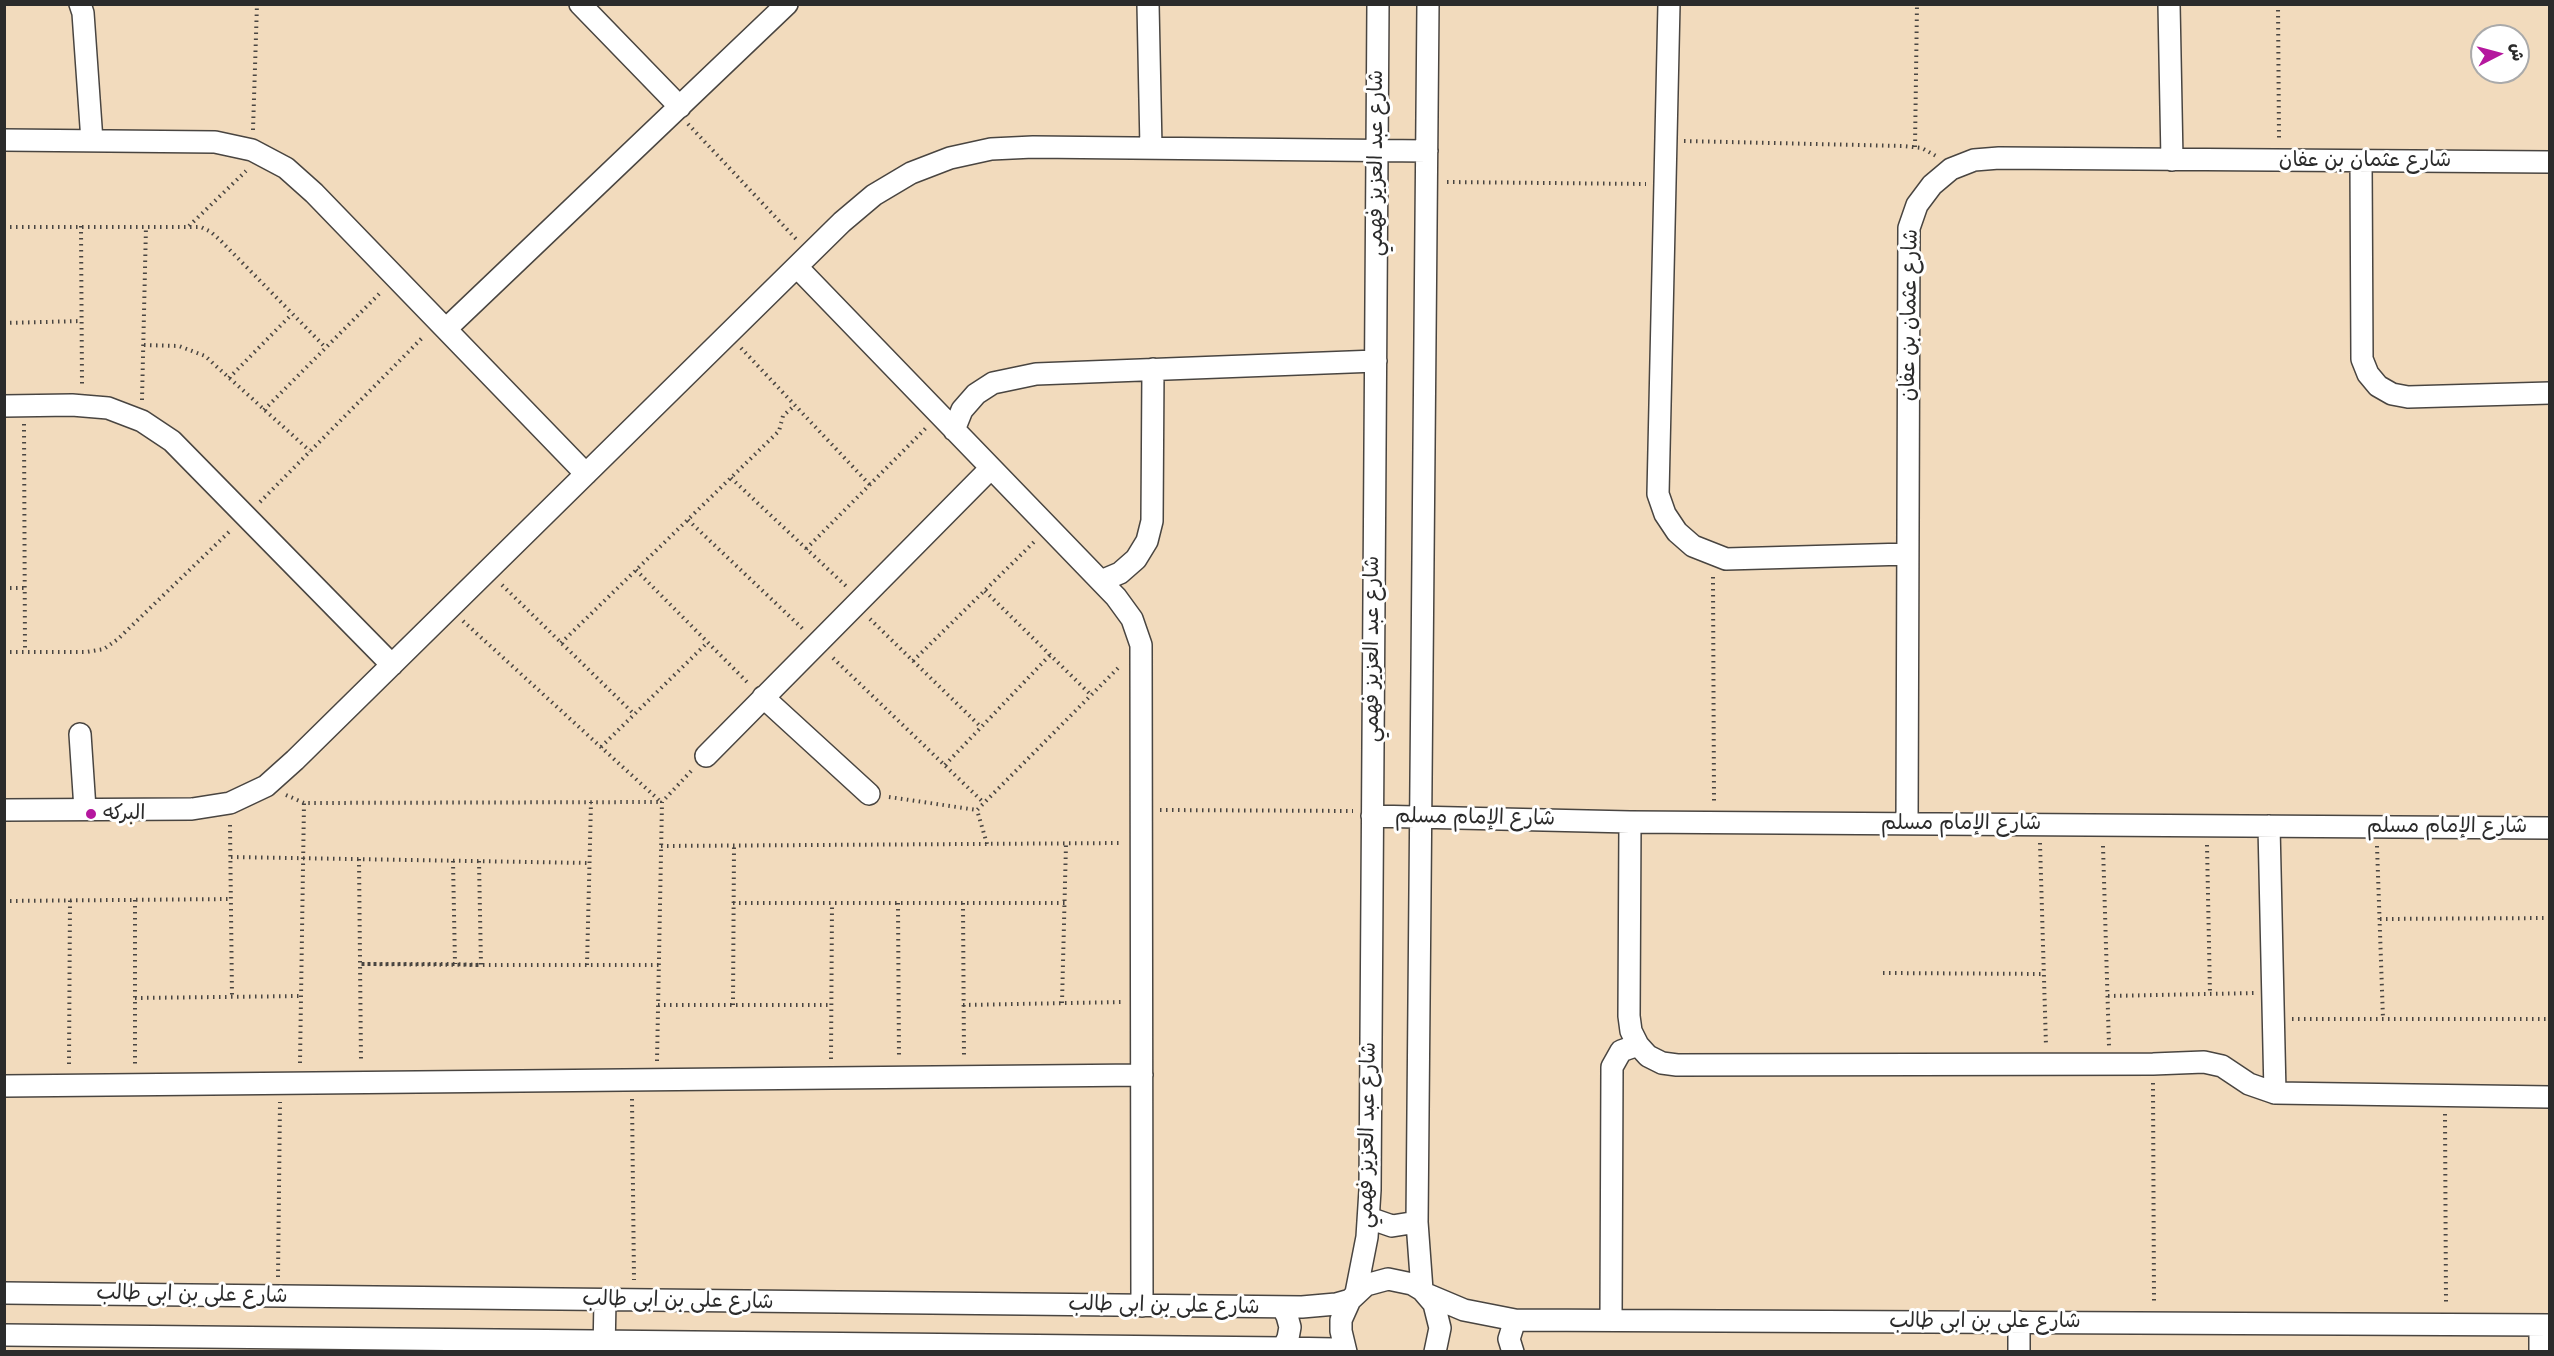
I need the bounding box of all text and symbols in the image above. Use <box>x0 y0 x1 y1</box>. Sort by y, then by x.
north arrow <box>2470 24 2530 84</box>
text: ش <box>2506 43 2527 62</box>
street label: شارع عبد العزيز فهمي <box>1364 70 1390 256</box>
street label: شارع عثمان بن عفان <box>2279 148 2451 174</box>
street label: شارع عثمان بن عفان <box>1896 229 1924 401</box>
street label: شارع عبد العزيز فهمي <box>1360 556 1386 742</box>
place label: البركه <box>103 801 145 827</box>
street label: شارع الإمام مسلم <box>1395 804 1555 832</box>
marker: البركه <box>84 807 98 821</box>
street label: شارع الإمام مسلم <box>1881 811 2041 837</box>
street label: شارع الإمام مسلم <box>2367 814 2527 840</box>
street label: شارع عبد العزيز فهمي <box>1354 1042 1382 1228</box>
street label: شارع على بن ابى طالب <box>96 1281 288 1309</box>
street label: شارع على بن ابى طالب <box>582 1287 774 1315</box>
street label: شارع على بن ابى طالب <box>1068 1292 1260 1320</box>
street label: شارع على بن ابى طالب <box>1889 1309 2081 1335</box>

